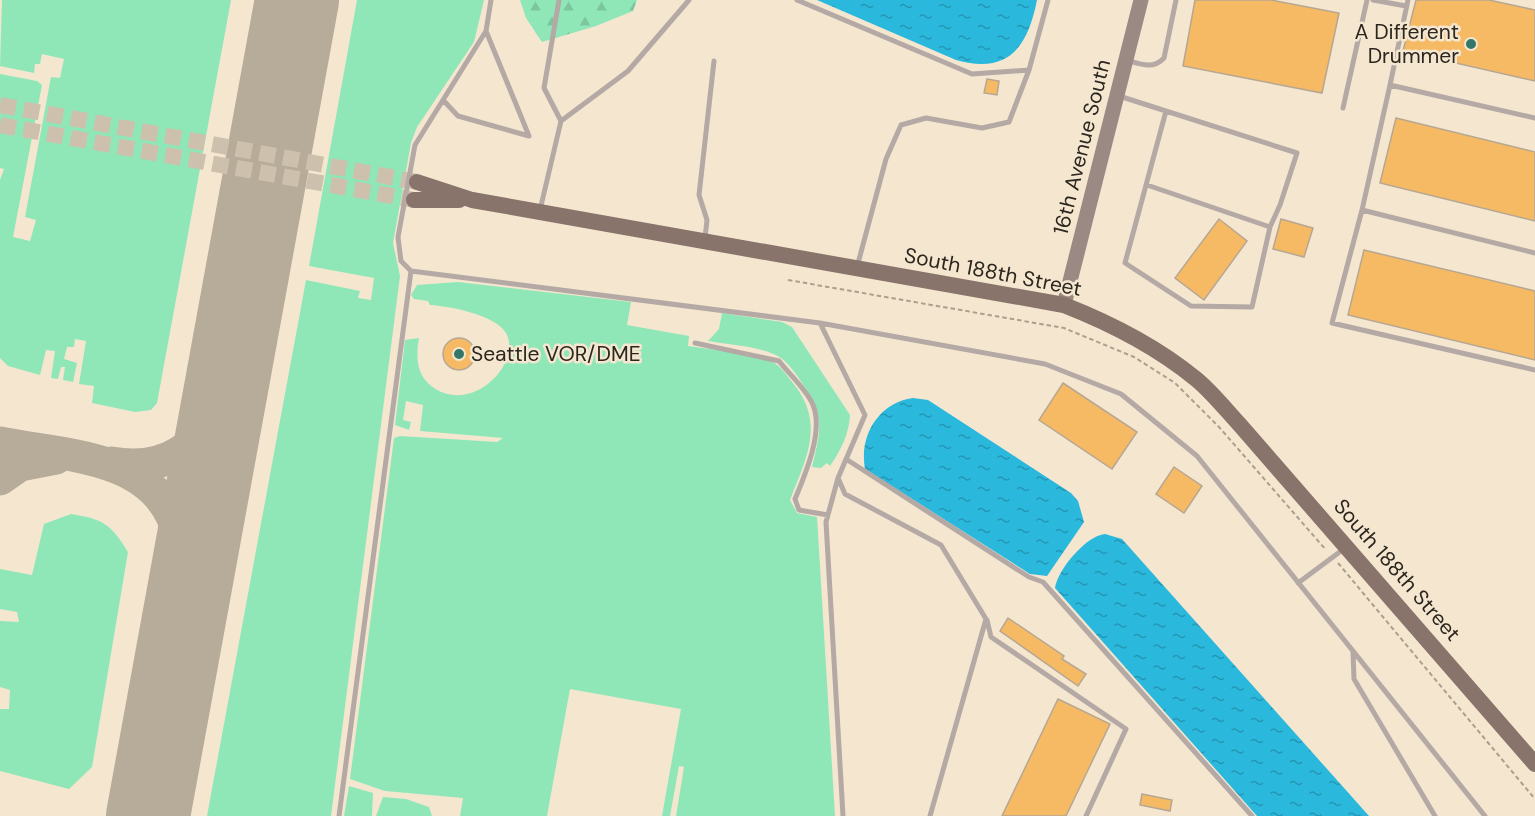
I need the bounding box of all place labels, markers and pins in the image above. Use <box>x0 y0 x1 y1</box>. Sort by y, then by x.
place label: A Different Drummer <box>1355 18 1459 70</box>
marker: A Different Drummer <box>1464 37 1478 51</box>
place label: Seattle VOR/DME <box>471 340 641 368</box>
marker: Seattle VOR/DME <box>452 347 466 361</box>

